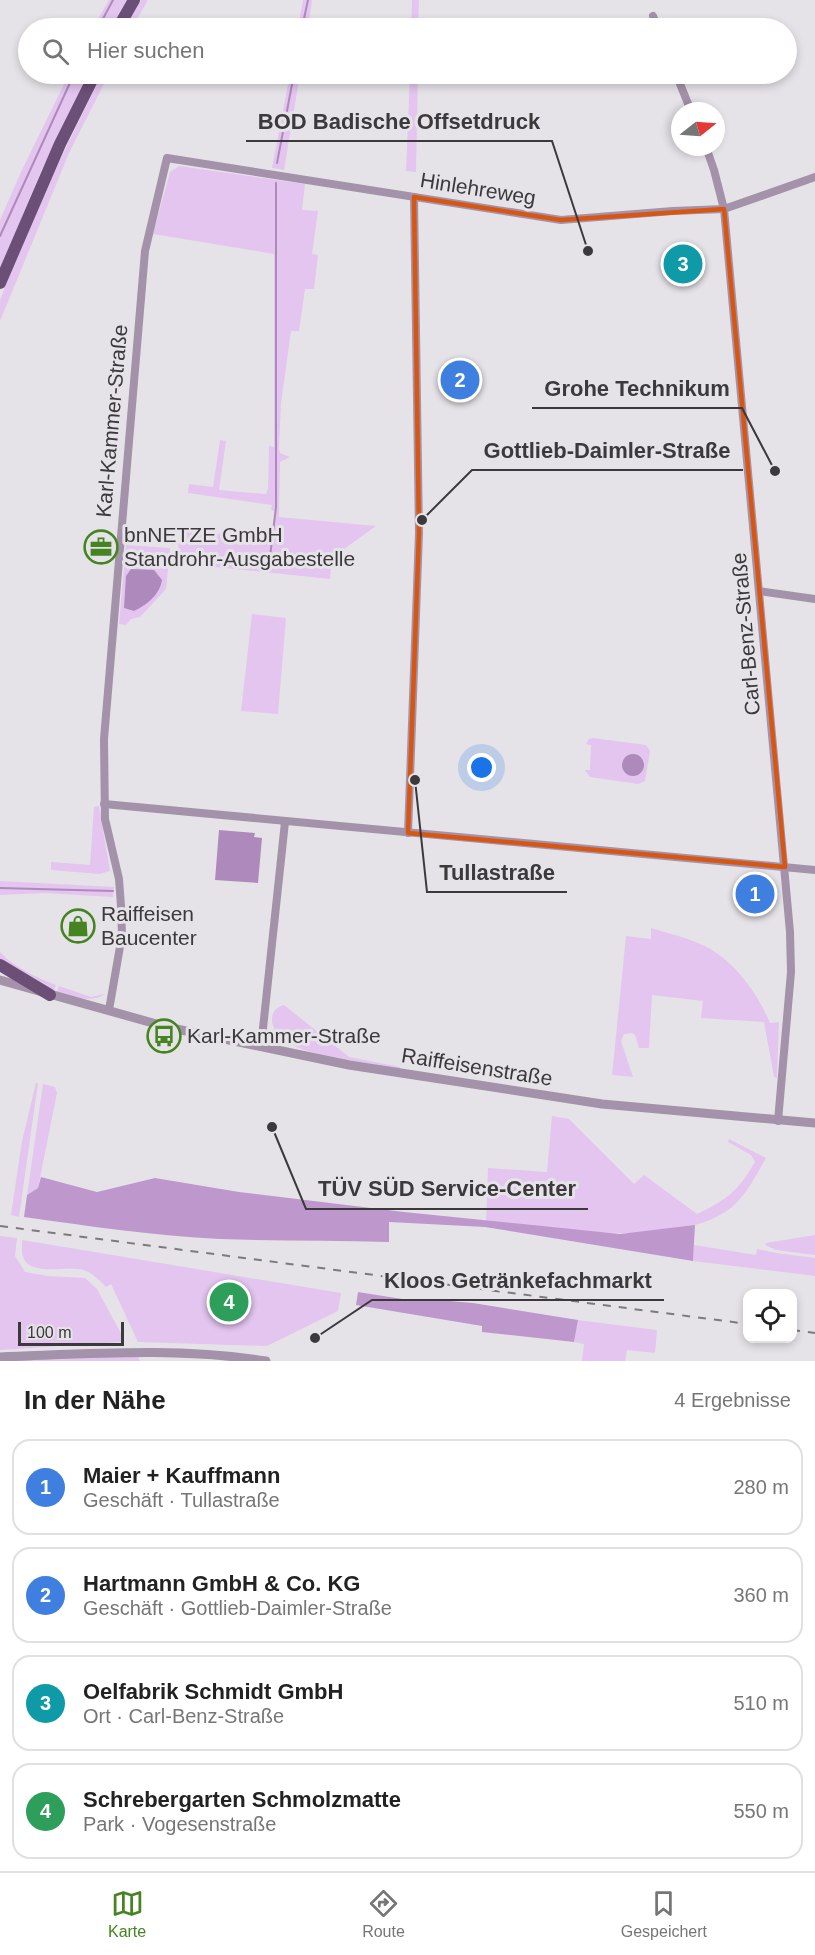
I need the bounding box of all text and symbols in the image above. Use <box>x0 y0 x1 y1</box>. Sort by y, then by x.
search box <box>18 18 797 84</box>
icon: search <box>39 35 72 68</box>
text: Hier suchen <box>87 38 204 63</box>
callout: BOD Badische Offsetdruck <box>246 101 552 141</box>
north arrow <box>671 102 725 156</box>
text: BOD Badische Offsetdruck <box>258 109 541 134</box>
street label: Hinlehreweg <box>419 168 538 209</box>
pin: 3 <box>664 242 702 286</box>
street label: Karl-Kammer-Straße <box>92 323 131 518</box>
pin: 2 <box>440 358 480 403</box>
callout: Grohe Technikum <box>532 368 742 408</box>
text: Grohe Technikum <box>544 376 730 401</box>
callout: Gottlieb-Daimler-Straße <box>472 430 743 470</box>
text: Gottlieb-Daimler-Straße <box>484 438 730 463</box>
place label: bnNETZE GmbH Standrohr-Ausgabestelle <box>124 523 355 570</box>
office icon: bnNETZE GmbH Standrohr-Ausgabestelle <box>83 529 119 565</box>
street label: Carl-Benz-Straße <box>727 552 764 716</box>
your location <box>467 753 496 782</box>
callout: Tullastraße <box>427 852 567 892</box>
text: Tullastraße <box>439 860 555 885</box>
pin: 1 <box>736 872 774 916</box>
place label: Raiffeisen Baucenter <box>101 902 197 949</box>
shop icon: Raiffeisen Baucenter <box>60 908 96 944</box>
bus stop icon: Karl-Kammer-Straße <box>146 1018 182 1054</box>
place label: Karl-Kammer-Straße <box>187 1024 381 1047</box>
street label: Raiffeisenstraße <box>400 1043 554 1090</box>
callout: TÜV SÜD Service-Center <box>306 1169 588 1209</box>
text: TÜV SÜD Service-Center <box>318 1176 576 1201</box>
callout: Kloos Getränkefachmarkt <box>372 1260 664 1300</box>
text: Kloos Getränkefachmarkt <box>384 1268 653 1293</box>
pin: 4 <box>210 1280 248 1324</box>
map controls <box>743 1289 797 1343</box>
button: locate <box>743 1289 797 1343</box>
scale bar <box>18 1319 124 1346</box>
text: 100 m <box>27 1324 71 1341</box>
text: In der Nähe <box>24 1385 166 1415</box>
text: 4 Ergebnisse <box>674 1389 791 1411</box>
text: Maier + Kauffmann <box>83 1463 280 1488</box>
text: 1 <box>40 1476 51 1498</box>
text: 280 m <box>733 1476 789 1498</box>
text: Geschäft · Tullastraße <box>83 1489 280 1511</box>
text: Hartmann GmbH & Co. KG <box>83 1571 360 1596</box>
text: 2 <box>40 1584 51 1606</box>
text: 360 m <box>733 1584 789 1606</box>
text: Geschäft · Gottlieb-Daimler-Straße <box>83 1597 392 1619</box>
text: Oelfabrik Schmidt GmbH <box>83 1679 343 1704</box>
text: 3 <box>40 1692 51 1714</box>
text: 510 m <box>733 1692 789 1714</box>
text: Ort · Carl-Benz-Straße <box>83 1705 284 1727</box>
text: Schrebergarten Schmolzmatte <box>83 1787 401 1812</box>
text: 4 <box>40 1800 51 1822</box>
text: 550 m <box>733 1800 789 1822</box>
text: Park · Vogesenstraße <box>83 1813 276 1835</box>
tab: Karte <box>108 1887 146 1941</box>
tab: Route <box>362 1887 405 1941</box>
tab: Gespeichert <box>621 1887 707 1941</box>

